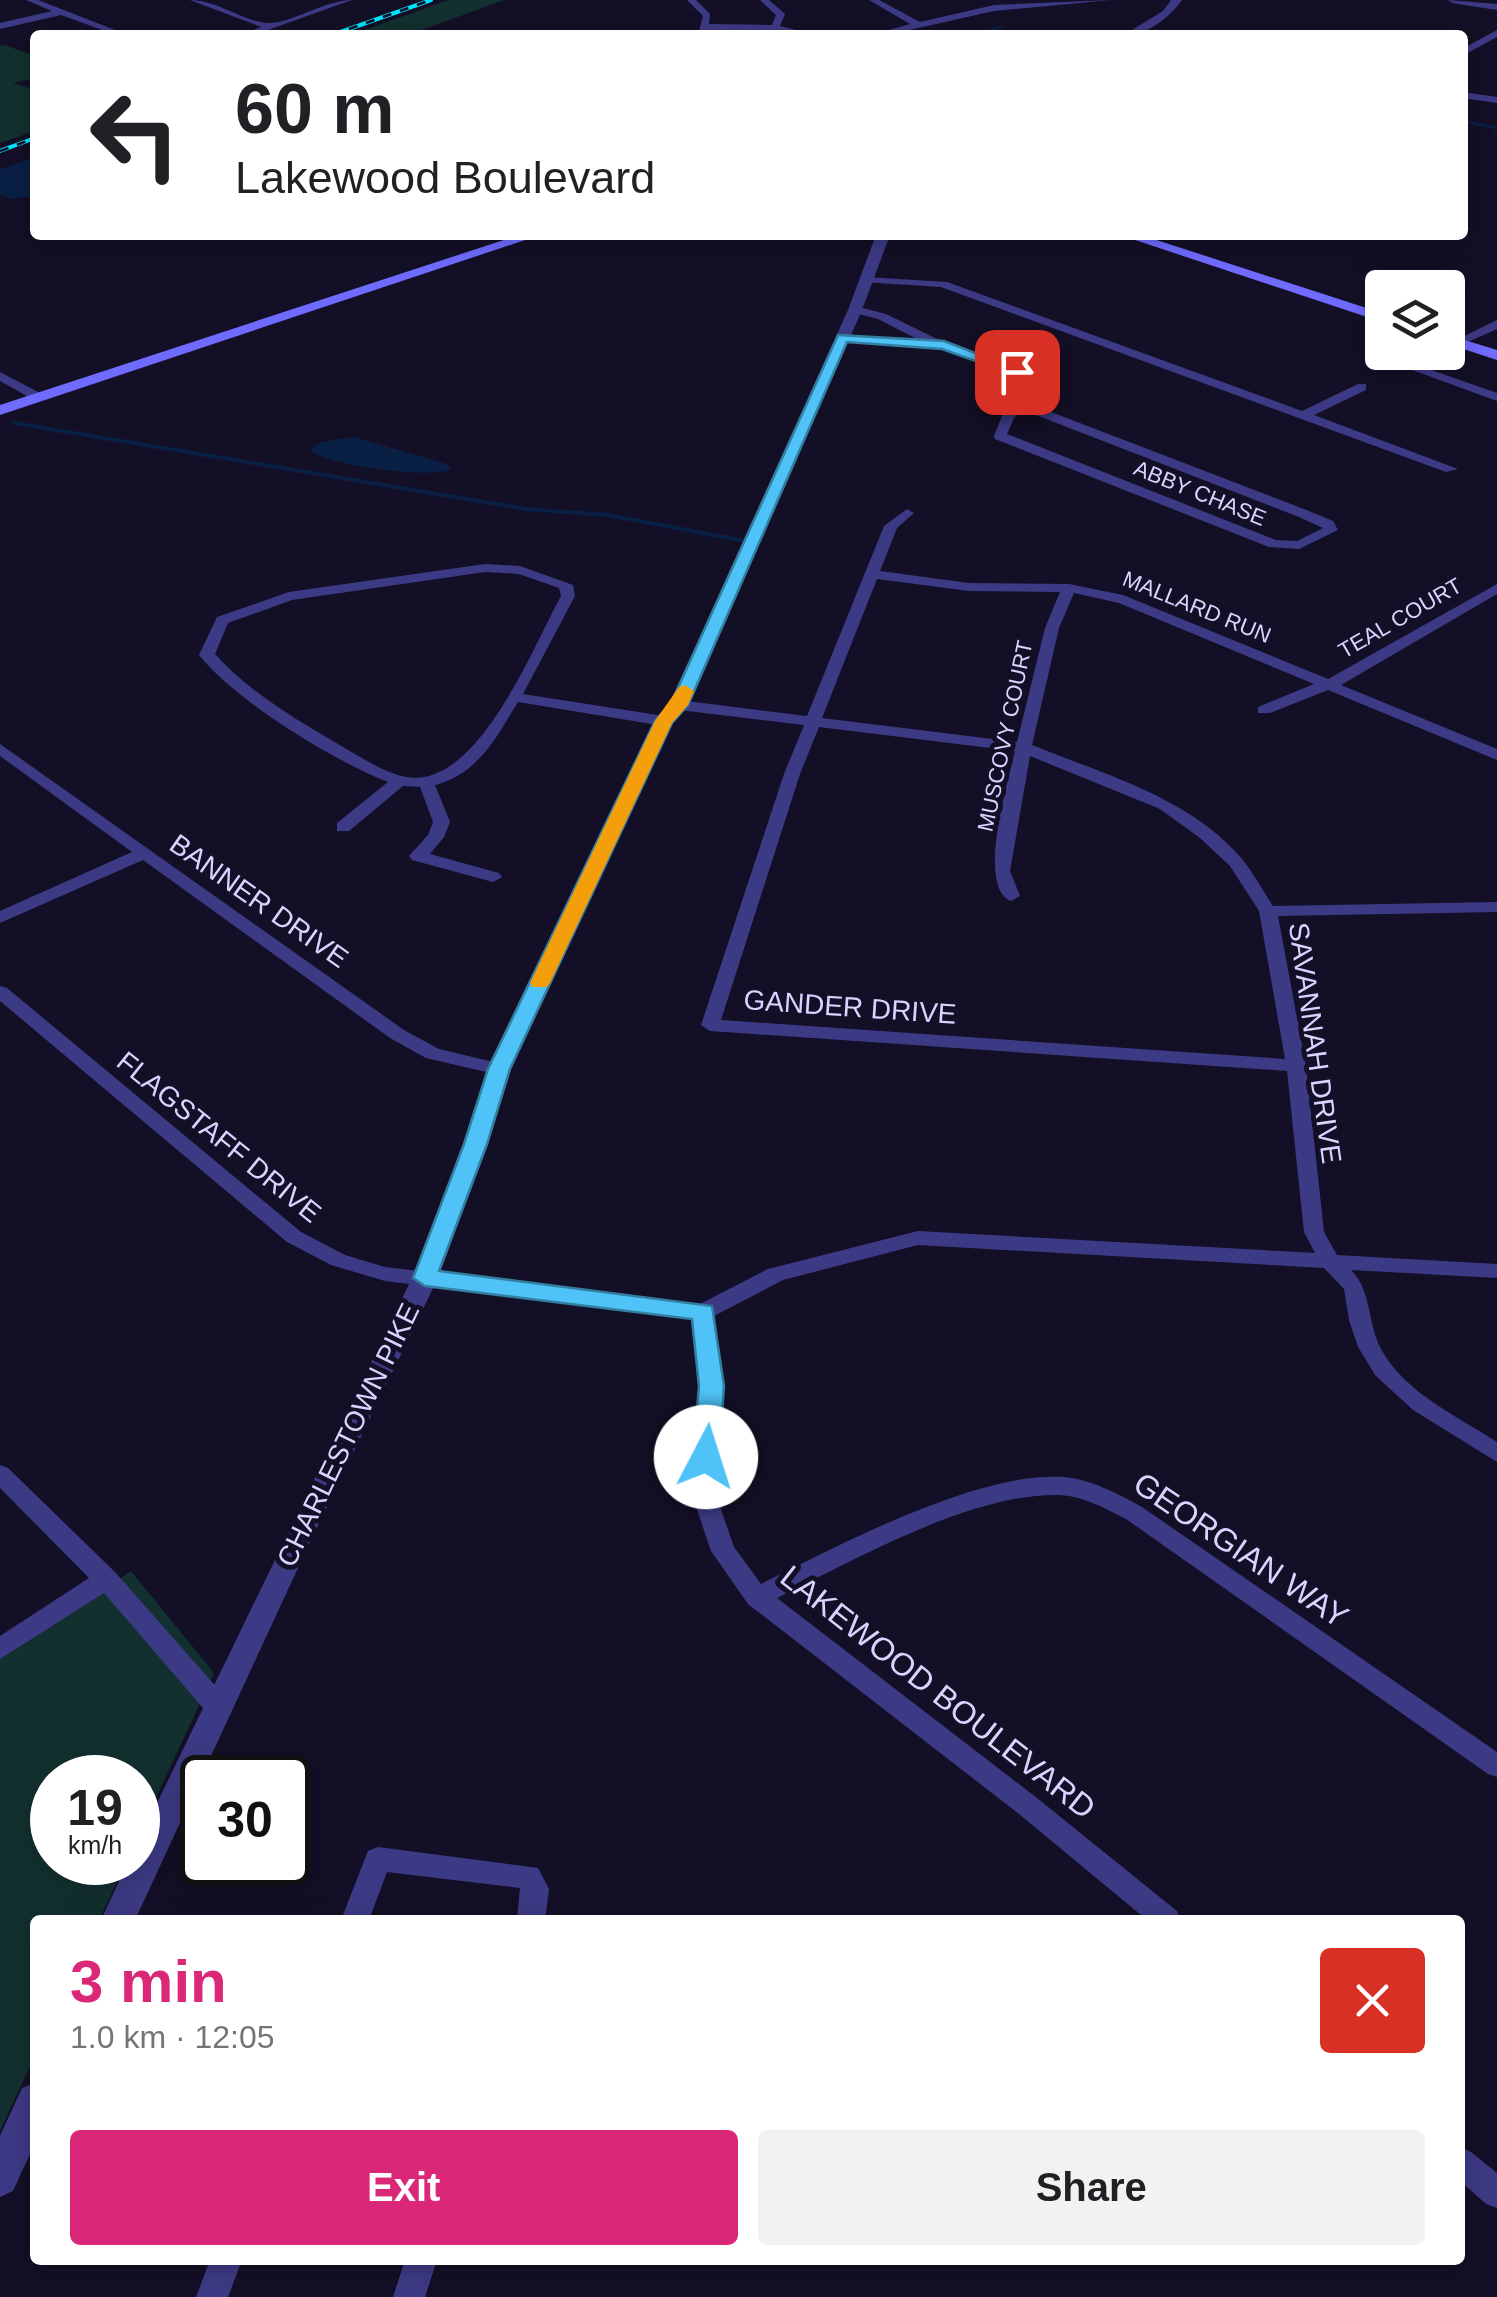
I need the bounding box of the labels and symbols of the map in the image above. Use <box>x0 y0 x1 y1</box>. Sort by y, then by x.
pin <box>975 330 1060 415</box>
street label: ABBY CHASE <box>1130 455 1270 531</box>
street label: MALLARD RUN <box>1119 566 1275 648</box>
street label: TEAL COURT <box>1334 573 1466 663</box>
street label: MUSCOVY COURT <box>973 638 1037 834</box>
street label: BANNER DRIVE <box>164 828 354 974</box>
street label: SAVANNAH DRIVE <box>1283 920 1347 1166</box>
street label: GANDER DRIVE <box>743 984 957 1030</box>
street label: FLAGSTAFF DRIVE <box>111 1045 327 1229</box>
street label: CHARLESTOWN PIKE <box>271 1298 425 1572</box>
position arrow <box>654 1405 758 1509</box>
street label: GEORGIAN WAY <box>1127 1465 1355 1635</box>
street label: LAKEWOOD BOULEVARD <box>774 1558 1102 1826</box>
speed limit sign: 30 <box>180 1755 310 1885</box>

